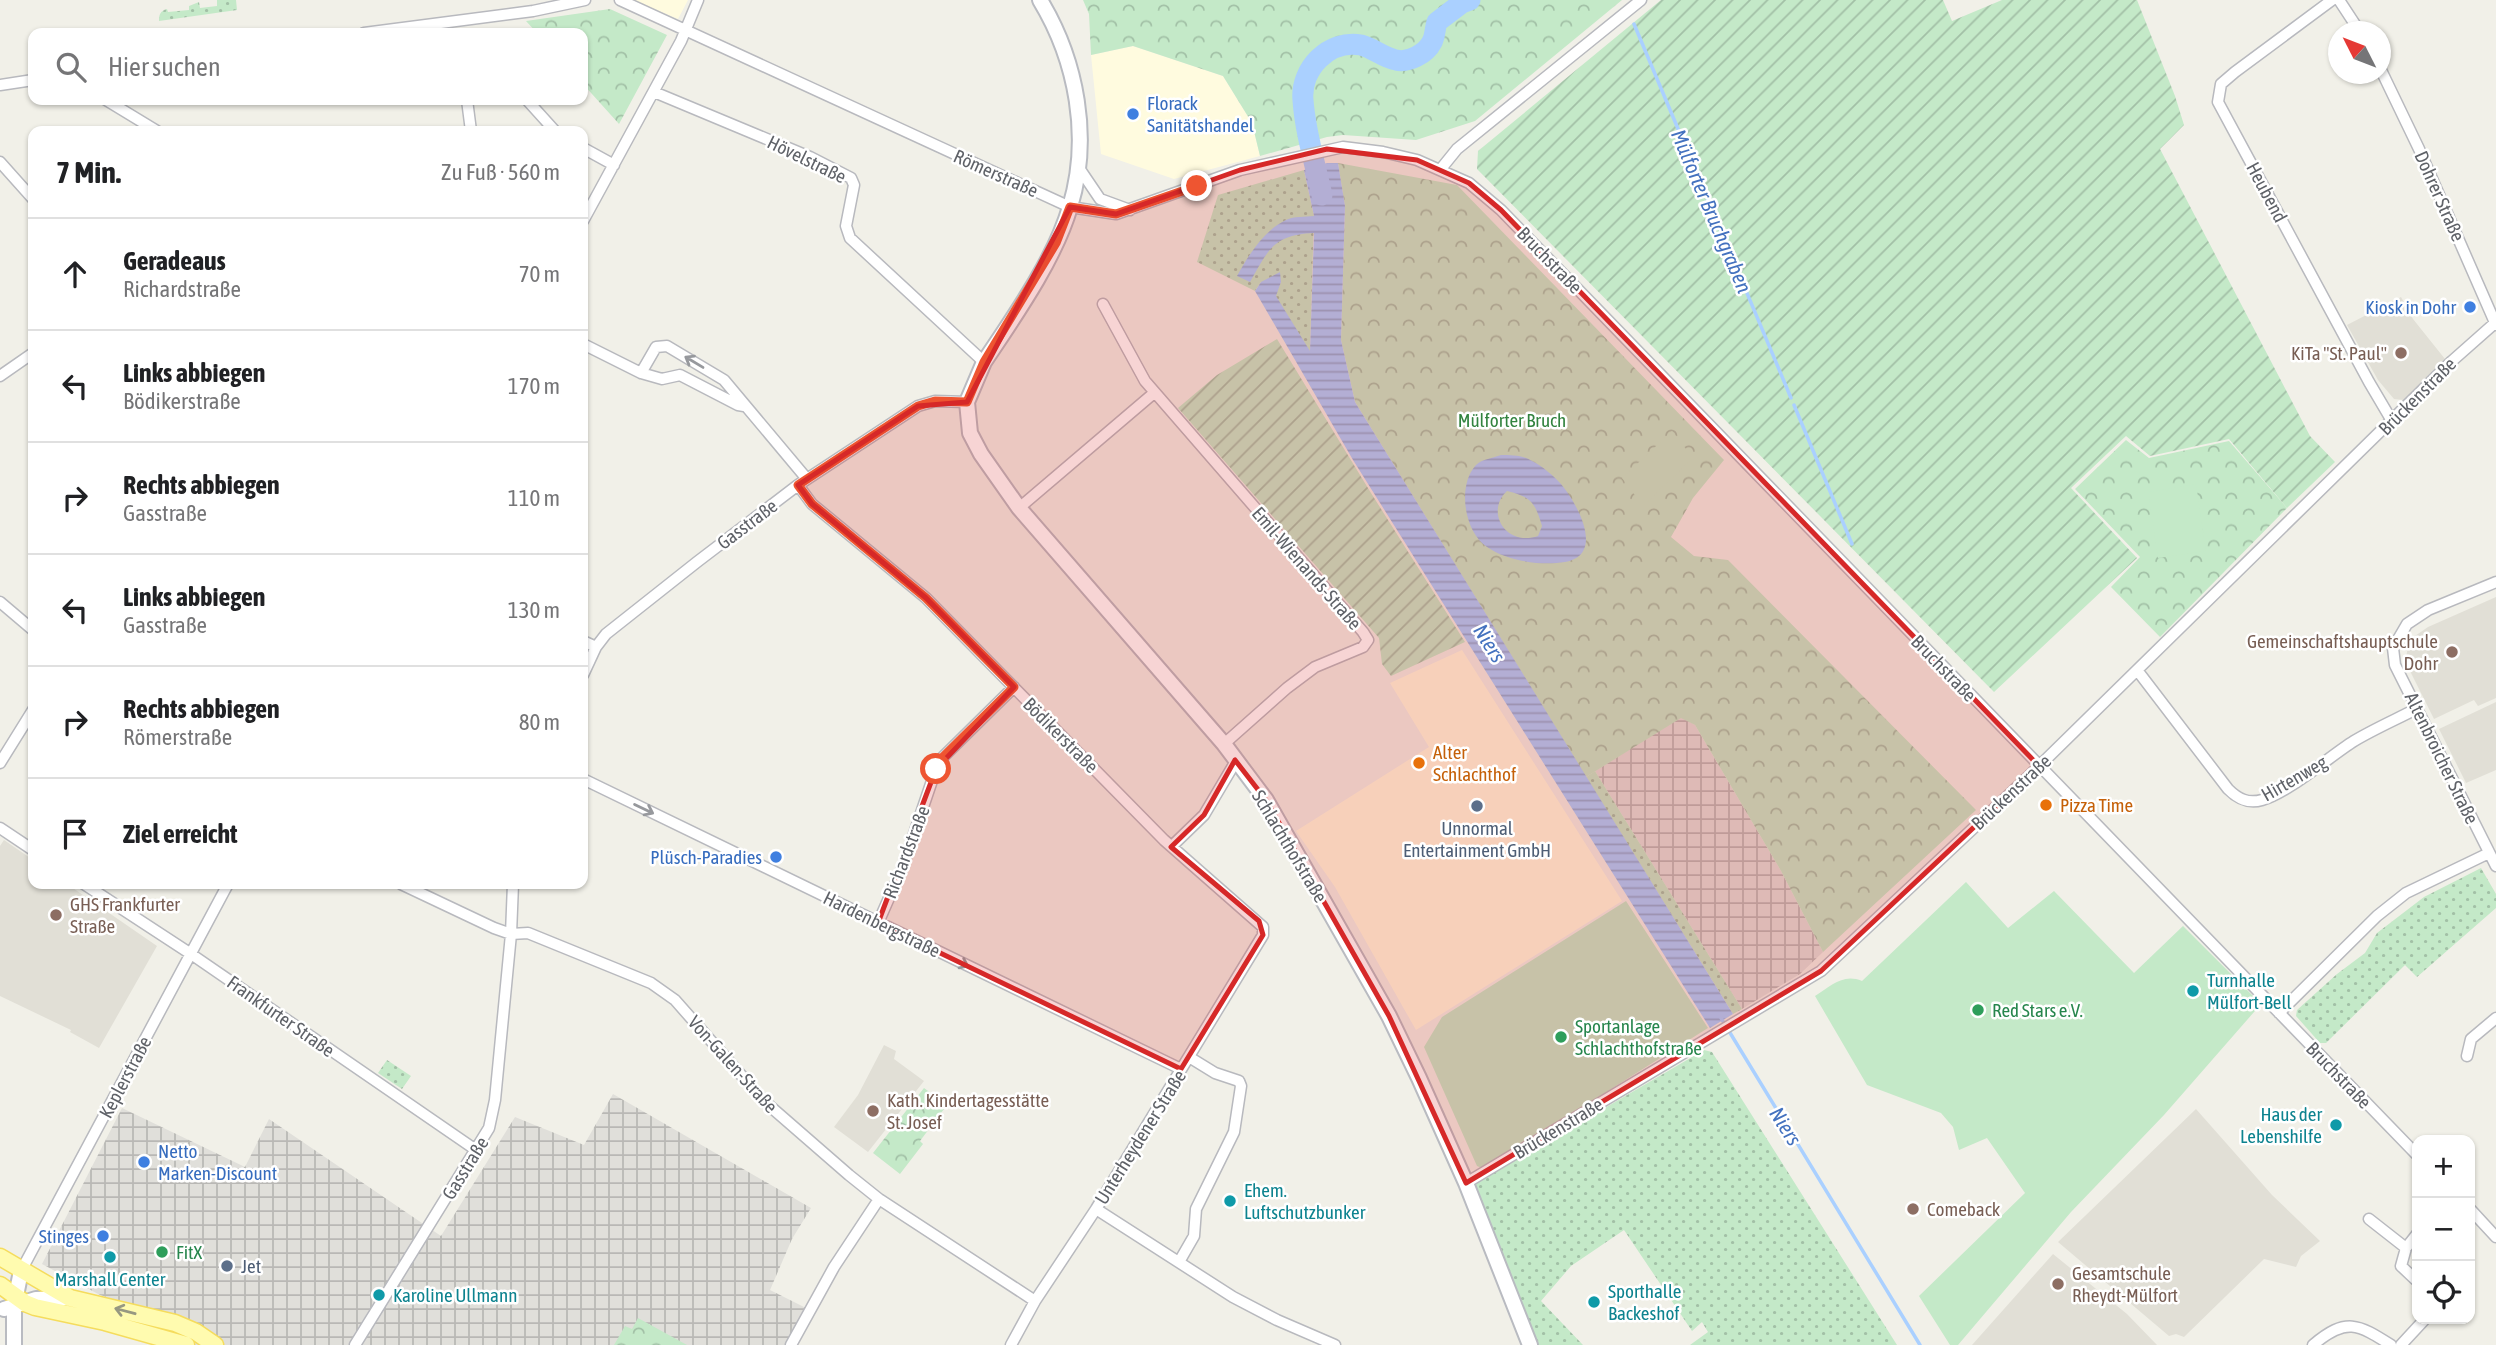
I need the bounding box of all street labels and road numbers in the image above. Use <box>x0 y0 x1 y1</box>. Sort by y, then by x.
street label: Hövelstraße <box>764 131 850 187</box>
street label: Römerstraße <box>950 145 1042 201</box>
street label: Dohrer Straße <box>2410 148 2470 244</box>
street label: Heubend <box>2242 158 2292 226</box>
street label: Bruchstraße <box>1513 222 1587 298</box>
street label: Brückenstraße <box>2374 353 2460 439</box>
street label: Gasstraße <box>713 494 781 554</box>
street label: Emil-Wienands-Straße <box>1248 502 1366 634</box>
street label: Bruchstraße <box>1907 630 1981 706</box>
street label: Altenbroicher Straße <box>2401 689 2483 827</box>
street label: Bödikerstraße <box>1019 693 1103 777</box>
street label: Brückenstraße <box>1967 750 2055 834</box>
street label: Hirtenweg <box>2257 750 2331 806</box>
street label: Schlachthofstraße <box>1248 786 1332 906</box>
street label: Richardstraße <box>878 803 934 901</box>
street label: Hardenbergstraße <box>820 886 944 962</box>
street label: Frankfurter Straße <box>223 971 339 1061</box>
street label: Von-Galen-Straße <box>684 1011 782 1117</box>
street label: Keplerstraße <box>94 1032 156 1122</box>
street label: Bruchstraße <box>2302 1037 2376 1113</box>
street label: Unterheydener Straße <box>1090 1066 1190 1208</box>
street label: Brückenstraße <box>1509 1093 1607 1163</box>
street label: Gasstraße <box>437 1133 493 1203</box>

